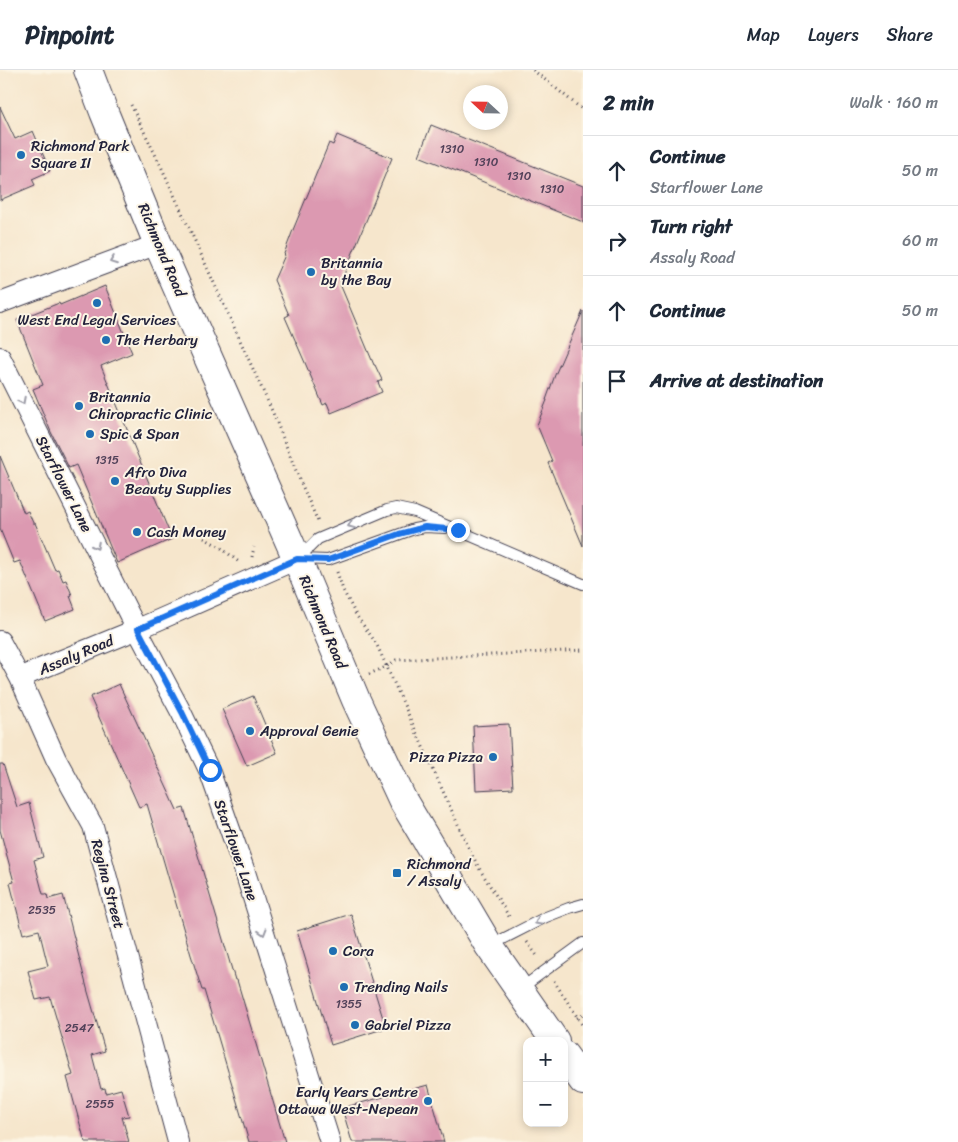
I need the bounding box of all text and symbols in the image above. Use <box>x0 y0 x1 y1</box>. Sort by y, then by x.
text: Pinpoint <box>25 14 114 56</box>
text: Map <box>747 19 780 51</box>
text: Layers <box>808 19 859 51</box>
text: Share <box>887 19 933 51</box>
text: 2 min <box>603 84 654 122</box>
north arrow <box>463 85 508 130</box>
text: Walk · 160 m <box>849 88 938 117</box>
place label: Richmond Park Square II <box>31 133 130 176</box>
house number: 1310 <box>440 138 465 160</box>
text: Continue <box>650 140 726 173</box>
marker: Richmond Park Square II <box>15 149 27 161</box>
house number: 1310 <box>474 151 499 173</box>
text: 50 m <box>902 156 938 185</box>
icon: ahead <box>603 157 631 185</box>
house number: 1310 <box>507 165 532 187</box>
text: Starflower Lane <box>650 173 763 202</box>
house number: 1310 <box>540 178 565 200</box>
street label: Richmond Road <box>131 199 194 302</box>
text: Turn right <box>650 210 732 243</box>
text: 60 m <box>902 226 938 255</box>
icon: right <box>603 227 631 255</box>
text: Assaly Road <box>650 243 735 272</box>
place label: Britannia by the Bay <box>321 250 391 293</box>
one-way arrow <box>109 255 118 265</box>
marker: Britannia by the Bay <box>305 266 317 278</box>
text: Continue <box>650 294 726 327</box>
text: 50 m <box>902 296 938 325</box>
marker: West End Legal Services <box>91 297 103 309</box>
icon: ahead <box>603 297 631 325</box>
place label: West End Legal Services <box>18 307 177 333</box>
place label: The Herbary <box>116 327 198 353</box>
marker: The Herbary <box>100 334 112 346</box>
text: Arrive at destination <box>650 364 823 397</box>
icon: arrive <box>603 367 631 395</box>
place label: Britannia Chiropractic Clinic <box>89 384 213 427</box>
one-way arrow <box>16 396 26 405</box>
marker: Britannia Chiropractic Clinic <box>73 400 85 412</box>
place label: Spic & Span <box>100 421 179 447</box>
marker: Spic & Span <box>84 428 96 440</box>
street label: Starflower Lane <box>28 431 100 537</box>
house number: 1315 <box>95 449 119 471</box>
place label: Afro Diva Beauty Supplies <box>124 459 232 502</box>
marker: Afro Diva Beauty Supplies <box>109 475 121 487</box>
place label: Cash Money <box>147 519 226 545</box>
one-way arrow <box>347 519 356 530</box>
route end <box>447 519 470 542</box>
marker: Cash Money <box>131 526 143 538</box>
one-way arrow <box>89 541 100 550</box>
street label: Richmond Road <box>292 571 355 674</box>
street label: Assaly Road <box>34 627 119 683</box>
place label: Approval Genie <box>259 718 359 744</box>
marker: Approval Genie <box>244 725 256 737</box>
place label: Pizza Pizza <box>409 744 483 770</box>
marker: Pizza Pizza <box>487 751 499 763</box>
route start <box>199 759 222 782</box>
street label: Starflower Lane <box>206 796 266 905</box>
street label: Regina Street <box>84 836 133 932</box>
place label: Richmond / Assaly <box>407 851 472 894</box>
marker: Richmond / Assaly <box>391 867 403 879</box>
house number: 2535 <box>28 899 56 921</box>
one-way arrow <box>534 916 543 926</box>
one-way arrow <box>258 927 268 936</box>
place label: Cora <box>343 938 374 964</box>
marker: Cora <box>327 945 339 957</box>
place label: Trending Nails <box>354 974 448 1000</box>
marker: Trending Nails <box>338 981 350 993</box>
house number: 1355 <box>336 993 362 1015</box>
place label: Gabriel Pizza <box>365 1012 451 1038</box>
house number: 2547 <box>65 1017 94 1039</box>
marker: Gabriel Pizza <box>349 1019 361 1031</box>
map controls <box>523 1037 568 1127</box>
button: + <box>523 1037 568 1082</box>
place label: Early Years Centre Ottawa West-Nepean <box>278 1079 418 1122</box>
button: − <box>523 1082 568 1127</box>
house number: 2555 <box>86 1093 114 1115</box>
marker: Early Years Centre Ottawa West-Nepean <box>422 1095 434 1107</box>

